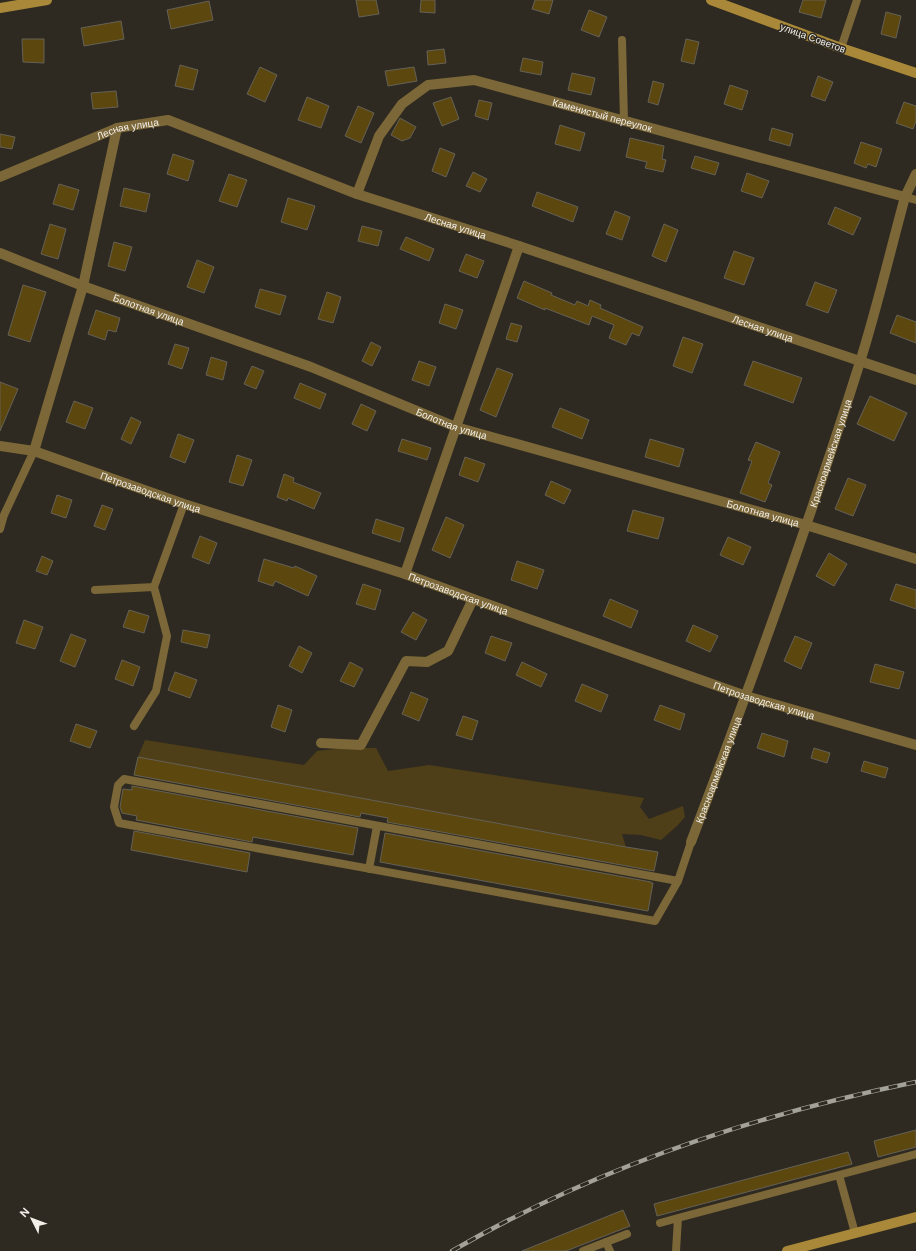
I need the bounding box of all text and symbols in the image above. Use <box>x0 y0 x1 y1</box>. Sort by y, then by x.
street label: улица Советов <box>778 20 848 56</box>
street label: Каменистый переулок <box>551 95 654 135</box>
street label: Лесная улица <box>94 115 160 142</box>
street label: Лесная улица <box>423 210 488 242</box>
street label: Болотная улица <box>111 291 186 328</box>
street label: Лесная улица <box>731 312 796 345</box>
street label: Красноармейская улица <box>806 397 854 509</box>
street label: Болотная улица <box>414 405 489 442</box>
street label: Петрозаводская улица <box>99 469 203 516</box>
street label: Болотная улица <box>725 497 801 529</box>
street label: Петрозаводская улица <box>407 569 510 618</box>
street label: Петрозаводская улица <box>712 678 817 722</box>
street label: Красноармейская улица <box>692 714 744 825</box>
north arrow <box>12 1199 52 1239</box>
text: N <box>17 1205 32 1220</box>

